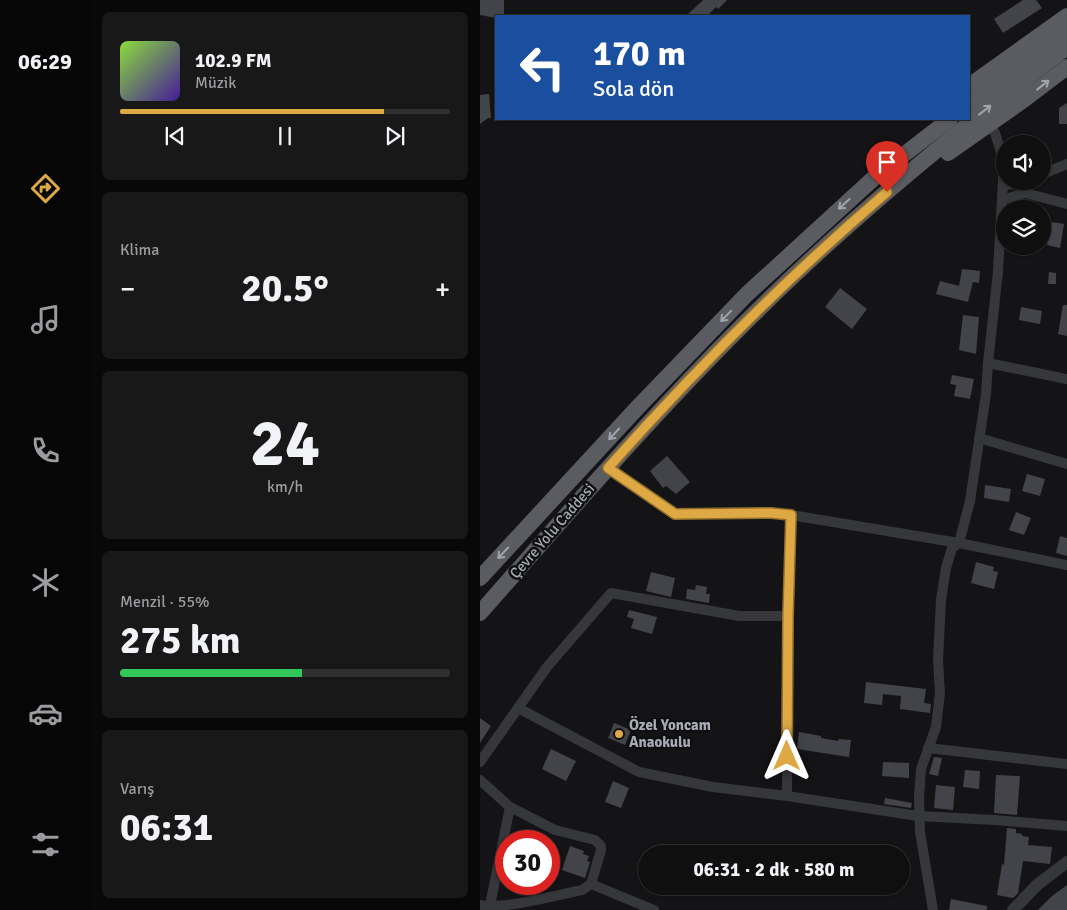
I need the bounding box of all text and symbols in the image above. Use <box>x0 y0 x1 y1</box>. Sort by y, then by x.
text: 170 m <box>593 32 686 75</box>
icon: left <box>510 35 575 100</box>
text: 06:29 <box>18 48 72 75</box>
text: 102.9 FM <box>195 49 272 73</box>
text: Müzik <box>195 73 236 93</box>
text: Sola dön <box>593 75 674 102</box>
one-way arrow <box>1036 80 1049 91</box>
one-way arrow <box>978 105 992 115</box>
icon: previous <box>161 122 189 150</box>
icon: pause <box>271 122 299 150</box>
icon: next <box>381 122 409 150</box>
map controls <box>996 135 1051 255</box>
button: sound <box>996 135 1051 190</box>
pin <box>866 141 908 192</box>
icon: arrive <box>873 148 901 176</box>
icon: directions <box>28 171 63 206</box>
one-way arrow <box>838 199 851 210</box>
button: layers <box>996 200 1051 255</box>
text: Klima <box>120 240 159 260</box>
text: 20.5° <box>241 265 329 312</box>
text: − <box>120 272 135 306</box>
text: + <box>435 272 450 306</box>
icon: music <box>28 302 63 337</box>
one-way arrow <box>720 310 732 322</box>
text: 24 <box>250 404 320 484</box>
one-way arrow <box>608 427 620 440</box>
icon: phone <box>28 433 63 468</box>
text: km/h <box>267 477 303 497</box>
street label: Çevre Yolu Caddesi <box>506 480 598 582</box>
one-way arrow <box>497 546 509 559</box>
icon: climate <box>28 565 63 600</box>
text: Menzil · 55% <box>120 592 210 612</box>
text: 275 km <box>120 617 241 664</box>
icon: car <box>28 696 63 731</box>
place label: Özel Yoncam Anaokulu <box>629 716 711 751</box>
marker: Özel Yoncam Anaokulu <box>613 728 625 740</box>
position arrow <box>760 729 812 781</box>
text: Varış <box>120 779 154 799</box>
text: 06:31 <box>120 804 213 851</box>
icon: filters <box>28 827 63 862</box>
speed limit sign: 30 <box>495 830 560 895</box>
text: 06:31 · 2 dk · 580 m <box>694 858 854 882</box>

